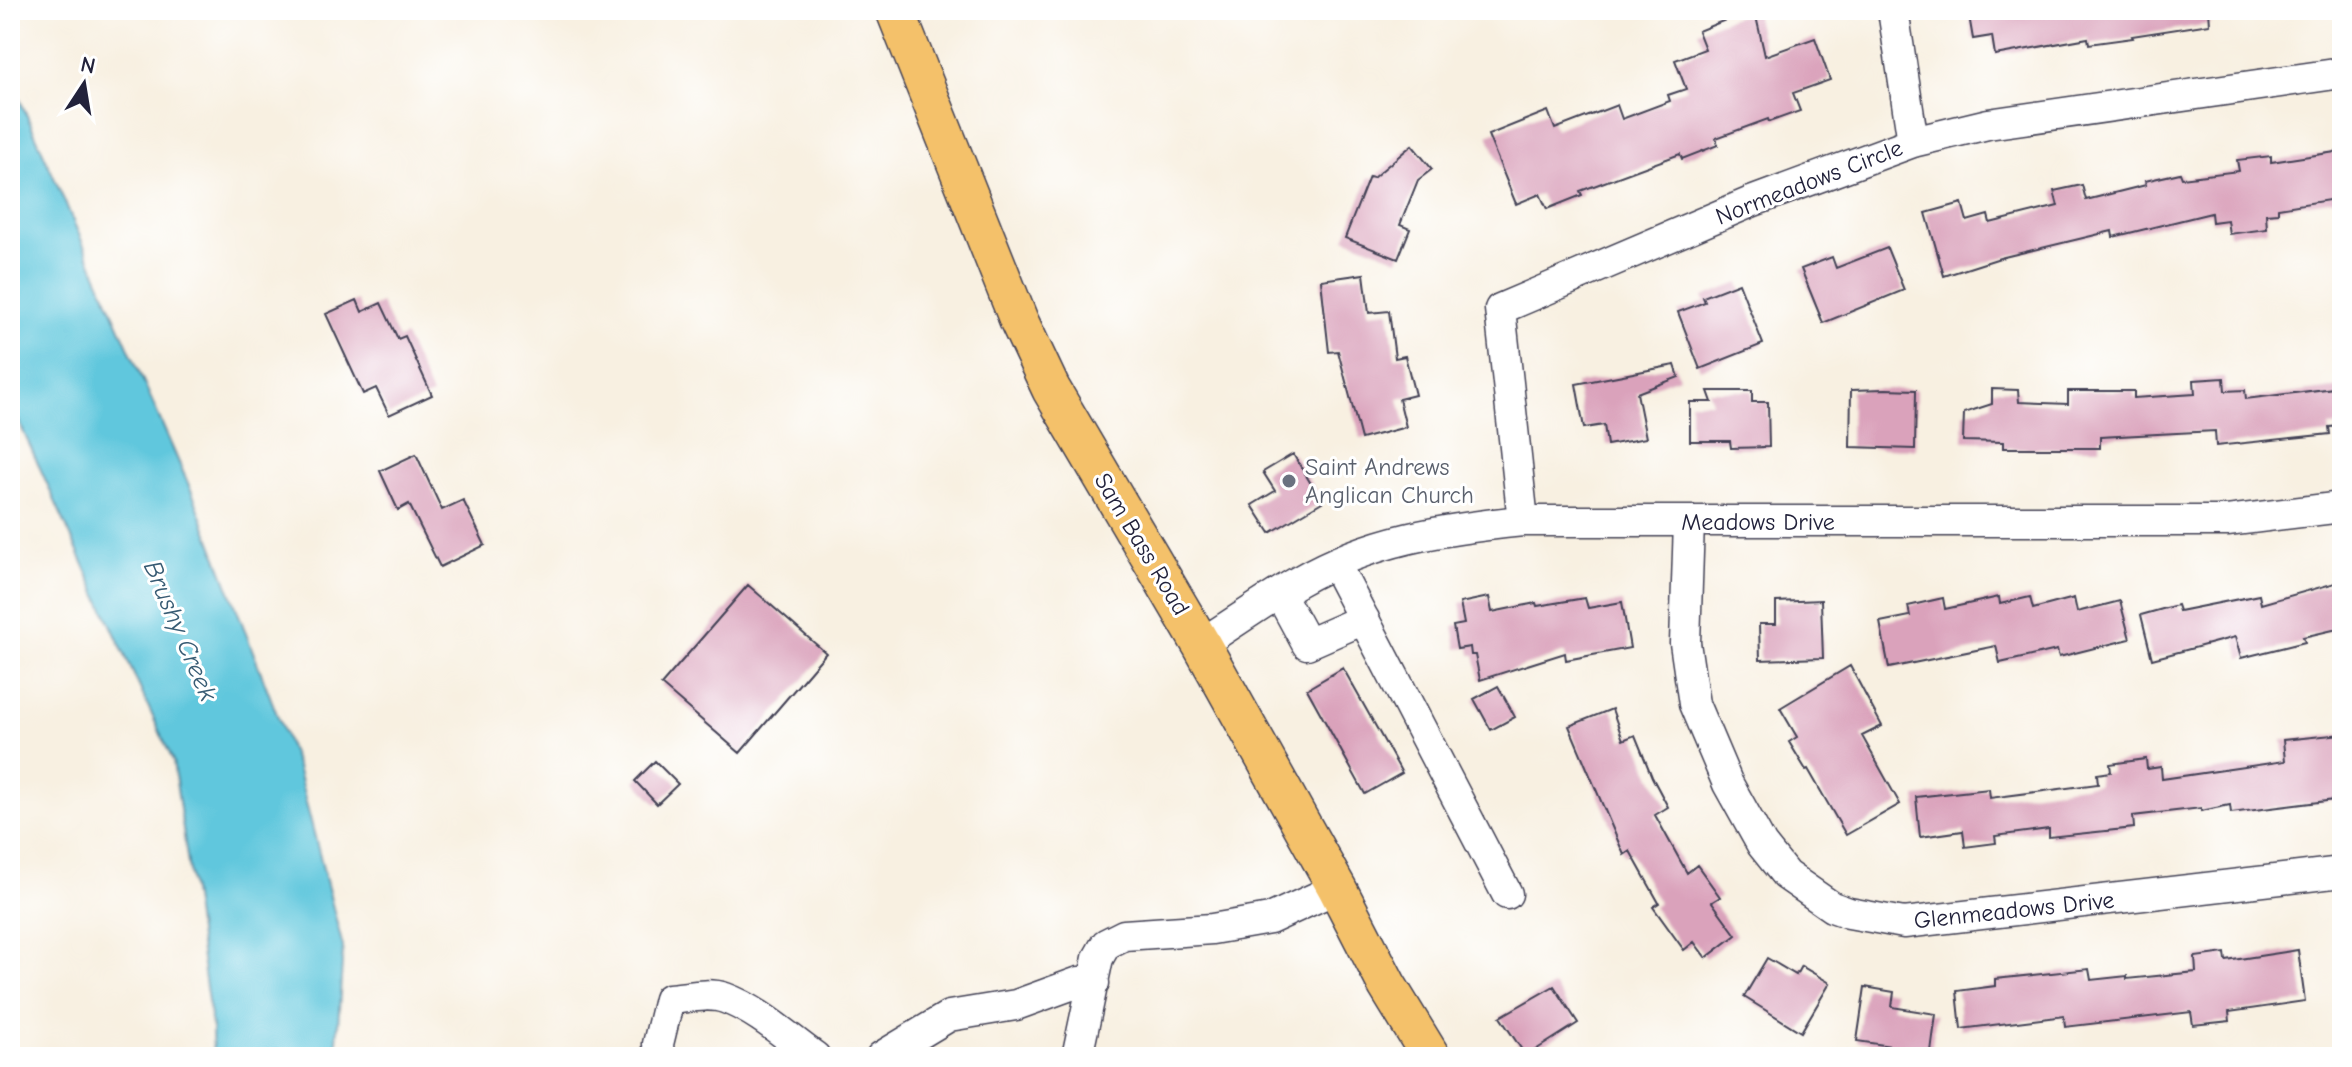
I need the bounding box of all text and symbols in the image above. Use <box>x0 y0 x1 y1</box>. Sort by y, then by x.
north arrow <box>44 44 124 124</box>
text: N <box>78 51 98 80</box>
street label: Normeadows Circle <box>1712 134 1906 230</box>
place label: Saint Andrews Anglican Church <box>1305 453 1474 509</box>
street label: Sam Bass Road <box>1089 468 1195 620</box>
marker: Saint Andrews Anglican Church <box>1280 472 1298 490</box>
street label: Meadows Drive <box>1681 508 1835 536</box>
water label: Brushy Creek <box>137 556 223 706</box>
street label: Glenmeadows Drive <box>1912 886 2116 934</box>

